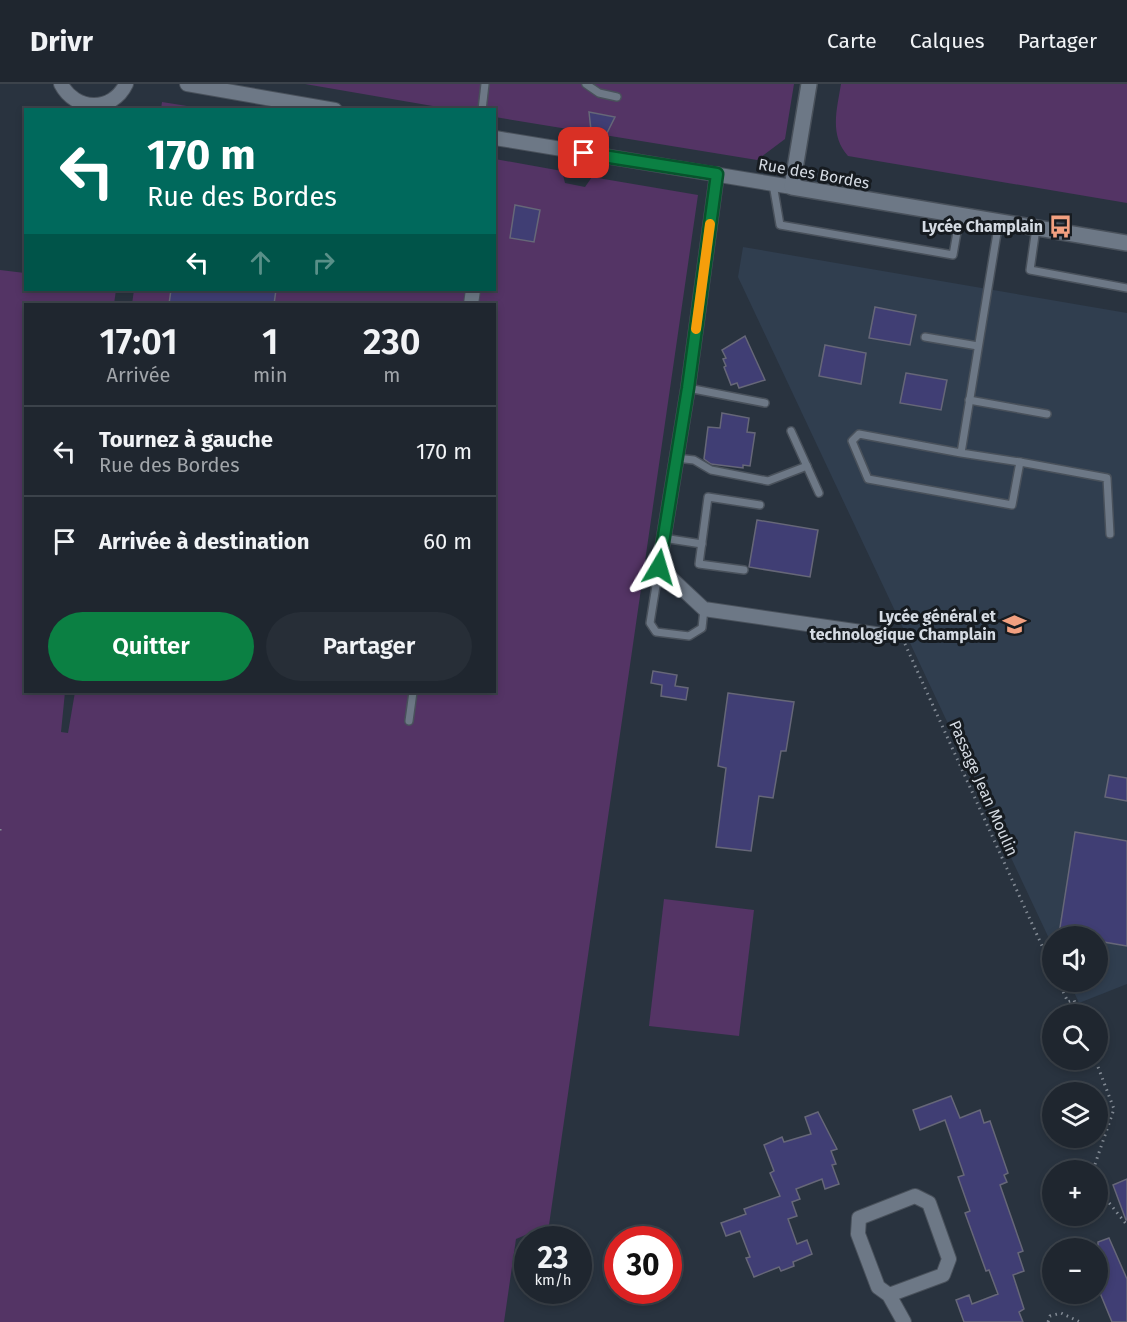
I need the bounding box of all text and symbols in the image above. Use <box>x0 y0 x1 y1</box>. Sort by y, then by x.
text: Drivr <box>30 25 93 58</box>
text: Carte <box>827 28 877 54</box>
text: Calques <box>910 28 985 54</box>
text: Partager <box>1018 28 1097 54</box>
pin <box>558 127 609 178</box>
text: 170 m <box>147 130 256 180</box>
icon: left <box>48 132 126 210</box>
icon: arrive <box>567 136 600 169</box>
street label: Rue des Bordes <box>757 154 871 193</box>
text: Rue des Bordes <box>147 181 337 213</box>
bus stop icon: Lycée Champlain <box>1048 213 1074 239</box>
place label: Lycée Champlain <box>922 217 1043 236</box>
icon: left <box>181 246 214 279</box>
icon: ahead <box>244 246 277 279</box>
icon: right <box>307 246 340 279</box>
text: 17:01 <box>99 320 178 364</box>
text: 1 <box>262 320 278 364</box>
text: 230 <box>363 320 421 364</box>
text: Arrivée <box>106 363 171 387</box>
text: min <box>253 363 287 387</box>
text: m <box>383 363 400 387</box>
text: Tournez à gauche <box>99 426 273 453</box>
icon: left <box>48 435 81 468</box>
text: 170 m <box>416 438 472 465</box>
text: Rue des Bordes <box>99 453 240 477</box>
icon: arrive <box>48 525 81 558</box>
text: Arrivée à destination <box>99 528 309 555</box>
text: 60 m <box>423 528 472 555</box>
position arrow <box>627 535 691 599</box>
place label: Lycée général et technologique Champlain <box>810 607 997 644</box>
button: Quitter <box>48 612 254 681</box>
button: Partager <box>266 612 472 681</box>
school or university icon: Lycée général et technologique Champlain <box>1001 612 1027 638</box>
street label: Passage Jean Moulin <box>945 717 1022 859</box>
map controls <box>1042 926 1108 1304</box>
button: sound <box>1042 926 1108 992</box>
button: search <box>1042 1004 1108 1070</box>
button: layers <box>1042 1082 1108 1148</box>
button: + <box>1042 1160 1108 1226</box>
speed limit sign: 30 <box>604 1226 682 1304</box>
button: − <box>1042 1238 1108 1304</box>
text: 23 <box>538 1240 568 1276</box>
text: km/h <box>534 1271 572 1289</box>

